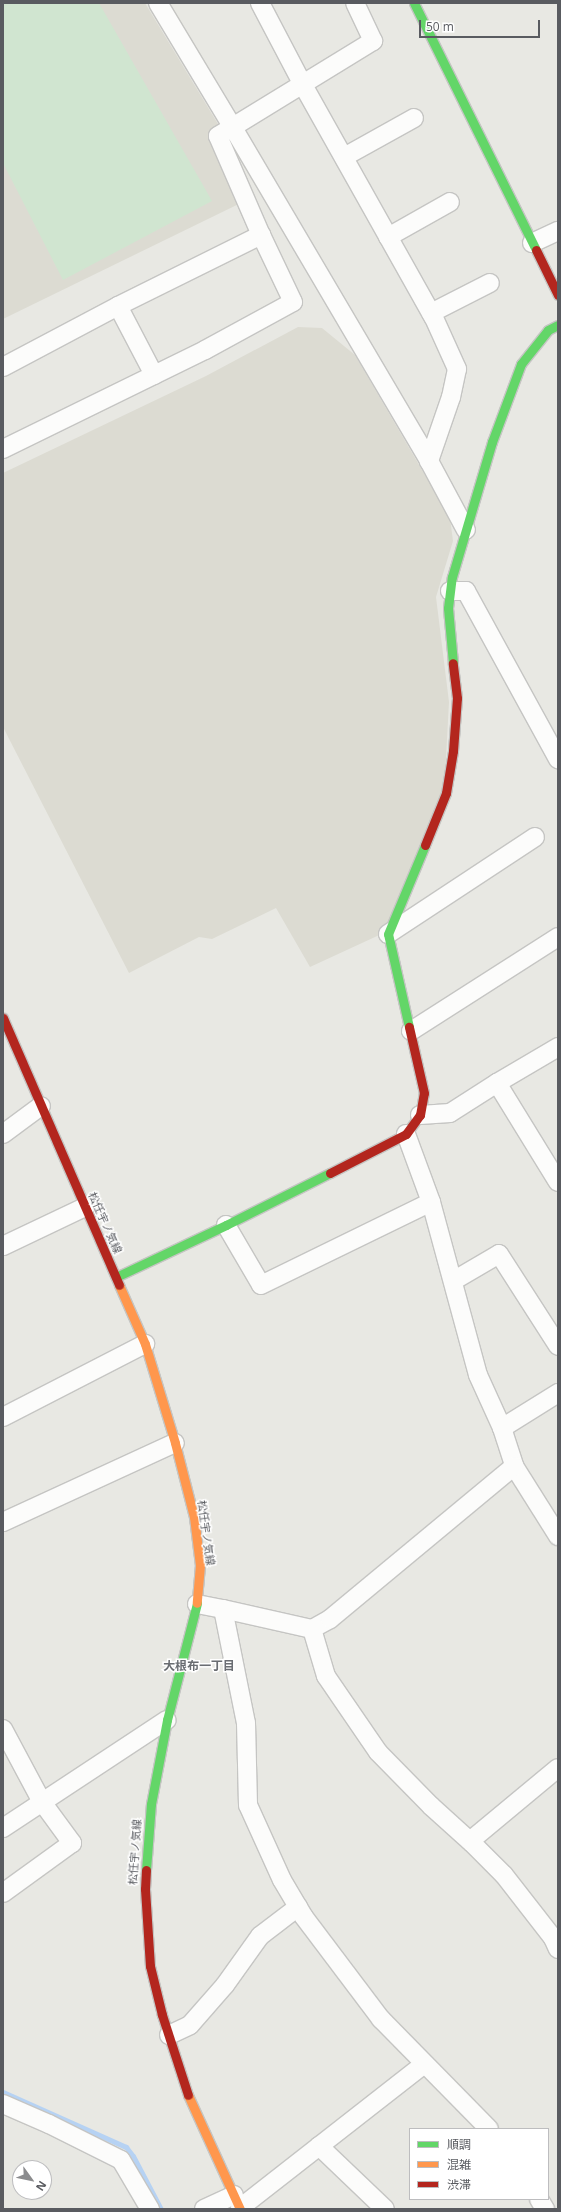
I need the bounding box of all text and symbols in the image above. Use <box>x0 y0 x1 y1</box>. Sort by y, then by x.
scale bar <box>421 12 542 38</box>
text: 50 m <box>426 18 454 35</box>
street label: 松任宇ノ気線 <box>86 1190 124 1256</box>
street label: 松任宇ノ気線 <box>195 1499 217 1567</box>
district label: 大根布一丁目 <box>163 1659 235 1673</box>
street label: 松任宇ノ気線 <box>126 1819 144 1885</box>
legend <box>409 2128 549 2200</box>
text: 順調 <box>447 2136 471 2153</box>
text: 混雑 <box>447 2156 471 2173</box>
north arrow <box>12 2160 52 2200</box>
text: 渋滞 <box>447 2176 471 2193</box>
text: N <box>33 2178 50 2194</box>

